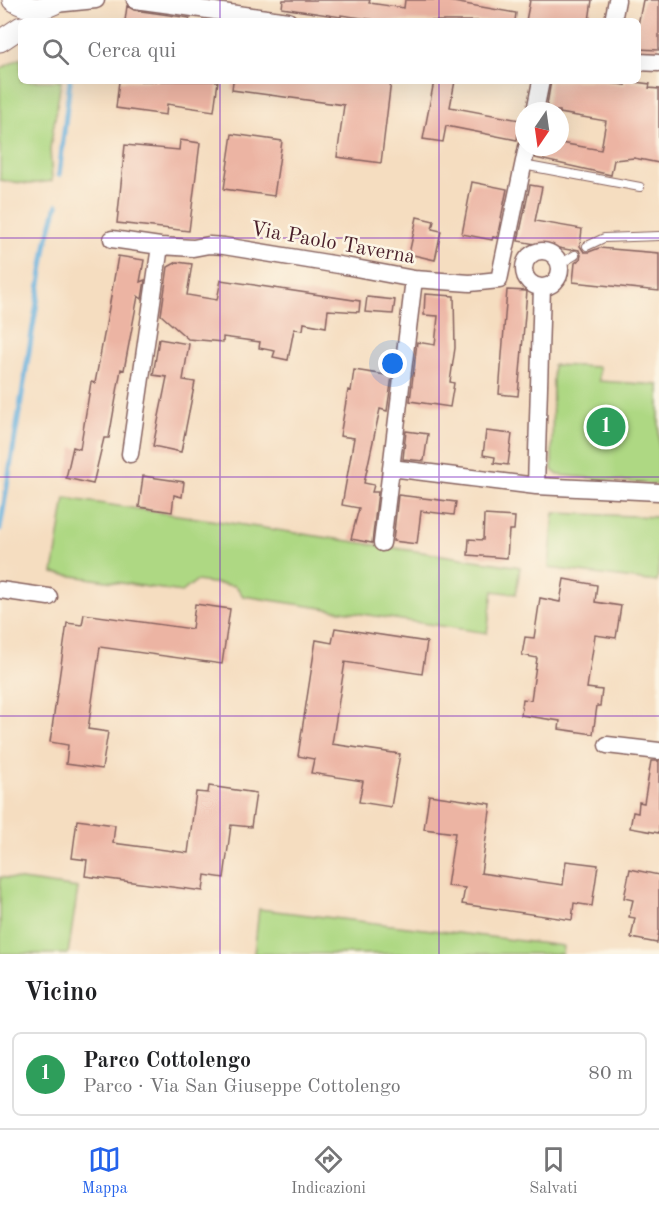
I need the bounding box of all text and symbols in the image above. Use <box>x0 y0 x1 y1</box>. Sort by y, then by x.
search box <box>18 18 641 84</box>
icon: search <box>39 35 72 68</box>
text: Cerca qui <box>87 40 176 62</box>
north arrow <box>515 102 569 156</box>
street label: Via Paolo Taverna <box>249 219 417 268</box>
your location <box>378 349 407 378</box>
pin: 1 <box>586 404 626 450</box>
text: Vicino <box>24 980 98 1006</box>
text: Parco Cottolengo <box>83 1050 251 1072</box>
text: 1 <box>40 1064 51 1084</box>
text: 80 m <box>588 1064 633 1084</box>
text: Parco · Via San Giuseppe Cottolengo <box>83 1077 401 1097</box>
tab: Mappa <box>82 1143 128 1199</box>
tab: Indicazioni <box>291 1143 366 1199</box>
tab: Salvati <box>529 1143 577 1199</box>

